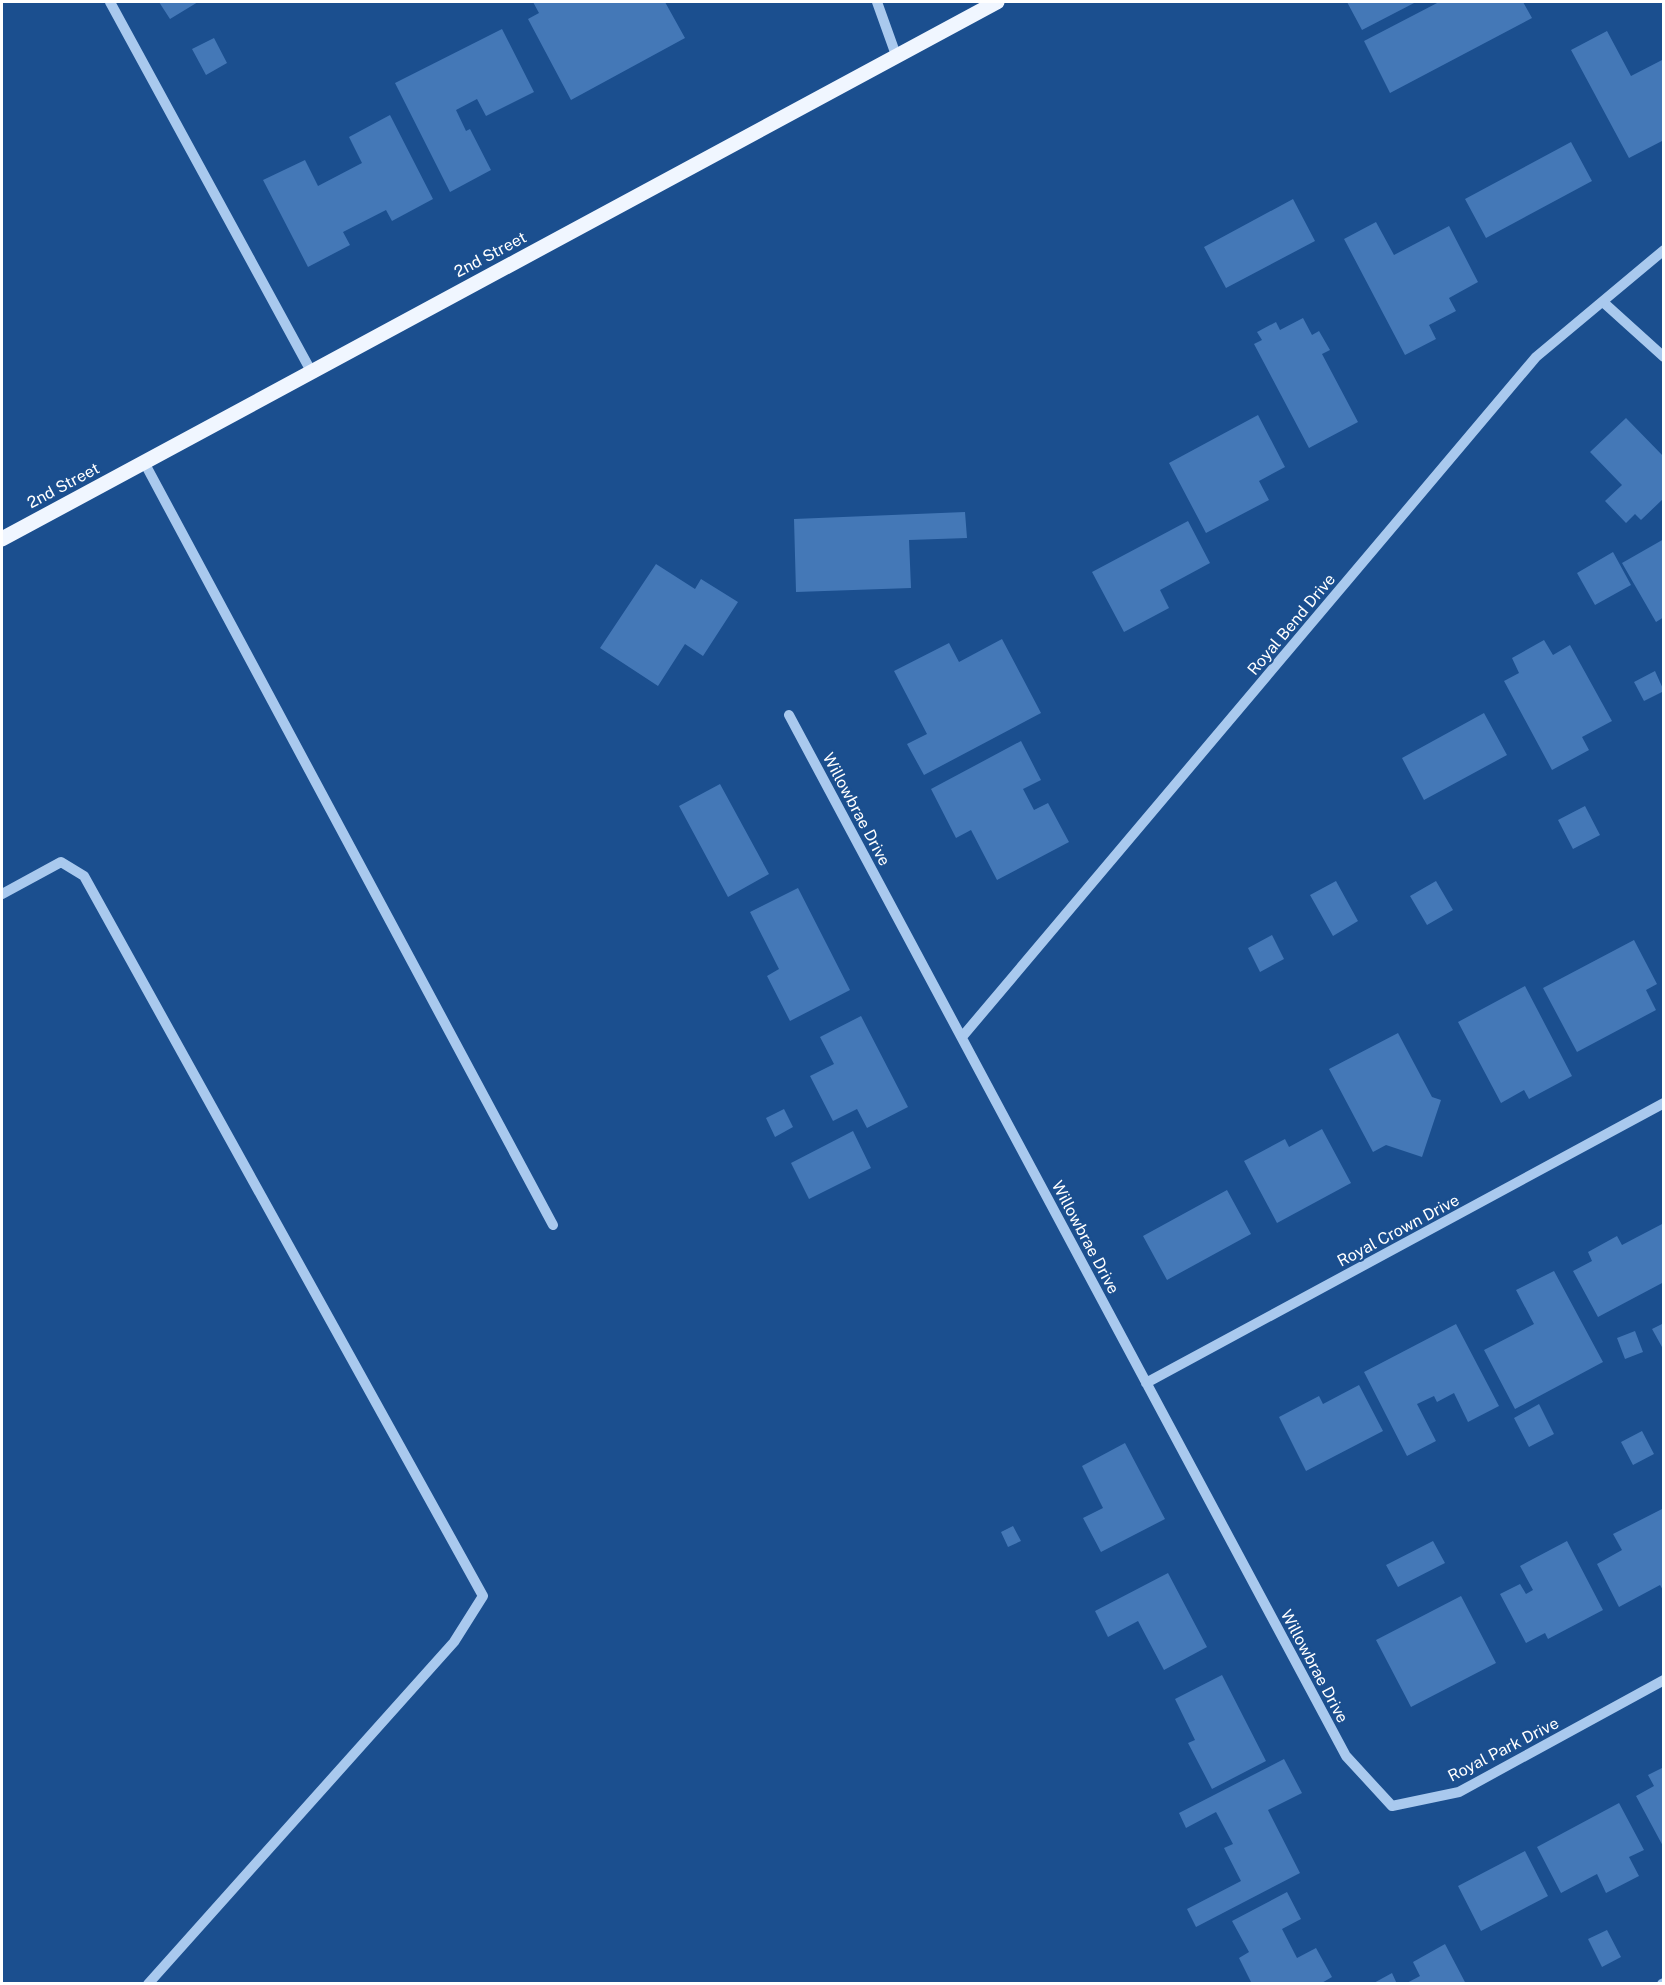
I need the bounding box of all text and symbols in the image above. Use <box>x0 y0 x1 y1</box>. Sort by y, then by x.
street label: 2nd Street <box>451 228 530 281</box>
street label: 2nd Street <box>24 459 103 512</box>
street label: Royal Bend Drive <box>1244 570 1339 679</box>
street label: Willowbrae Drive <box>819 749 894 869</box>
street label: Willowbrae Drive <box>1048 1177 1123 1297</box>
street label: Royal Crown Drive <box>1334 1190 1462 1271</box>
street label: Willowbrae Drive <box>1277 1606 1352 1726</box>
street label: Royal Park Drive <box>1445 1713 1562 1786</box>

